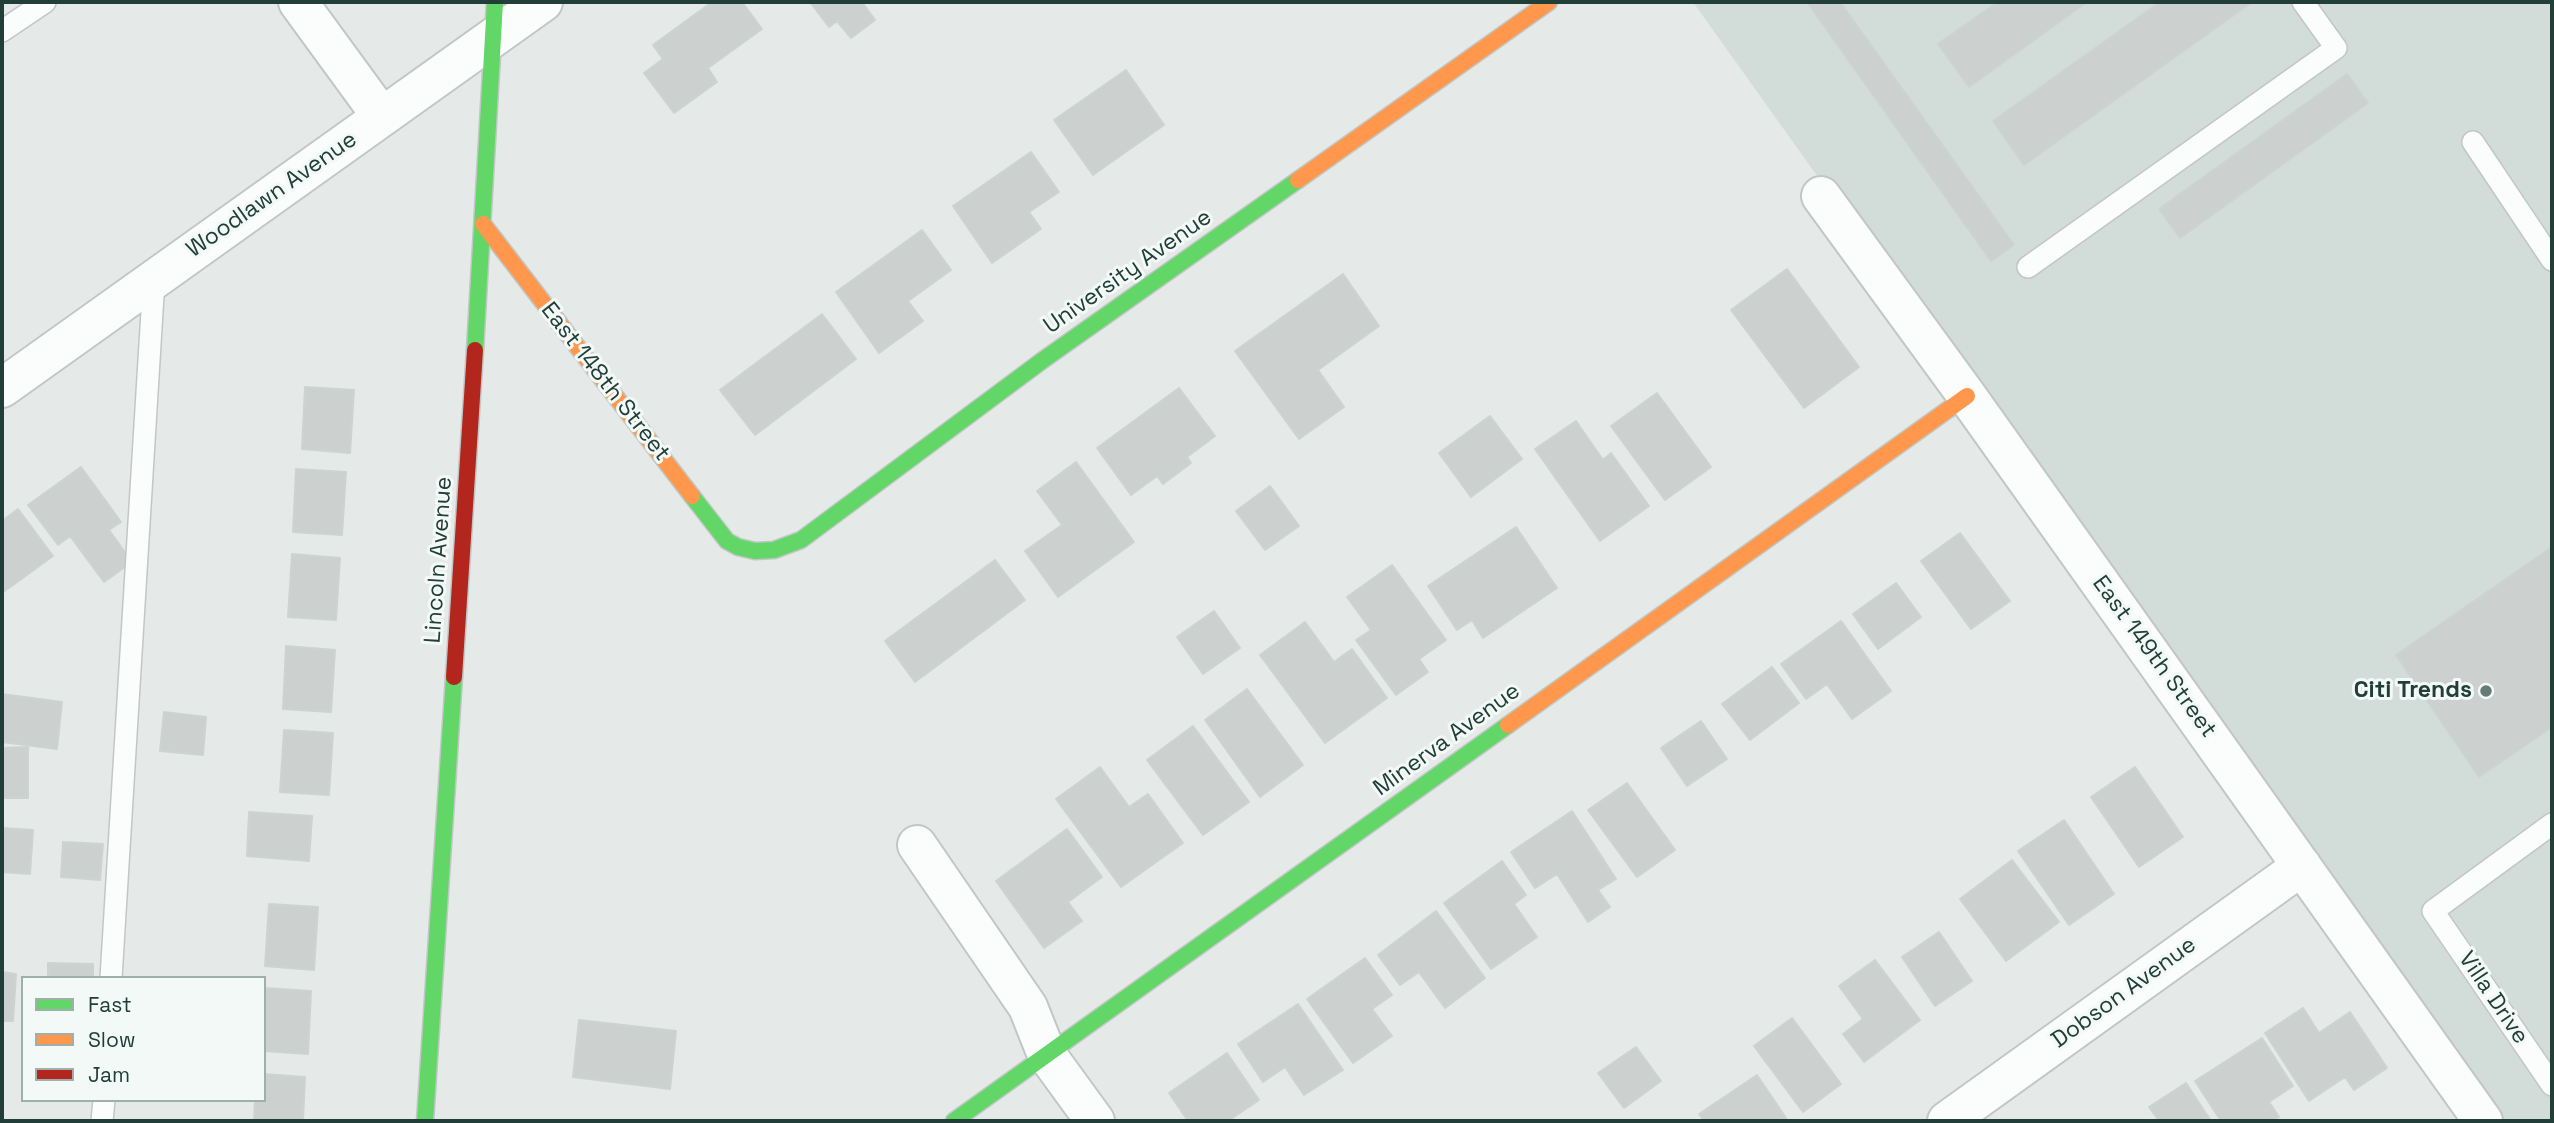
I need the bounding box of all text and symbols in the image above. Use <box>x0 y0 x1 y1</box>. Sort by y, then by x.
street label: Woodlawn Avenue <box>182 126 362 264</box>
street label: University Avenue <box>1039 204 1217 340</box>
street label: East 148th Street <box>535 297 675 467</box>
street label: Lincoln Avenue <box>419 476 459 644</box>
street label: East 149th Street <box>2086 571 2222 743</box>
place label: Citi Trends <box>2354 677 2472 705</box>
street label: Minerva Avenue <box>1368 678 1526 802</box>
marker: Citi Trends <box>2478 683 2494 699</box>
street label: Dobson Avenue <box>2046 931 2202 1055</box>
street label: Villa Drive <box>2452 947 2534 1049</box>
legend <box>21 976 266 1102</box>
text: Fast <box>88 991 132 1018</box>
text: Slow <box>88 1026 136 1053</box>
text: Jam <box>88 1061 130 1088</box>

